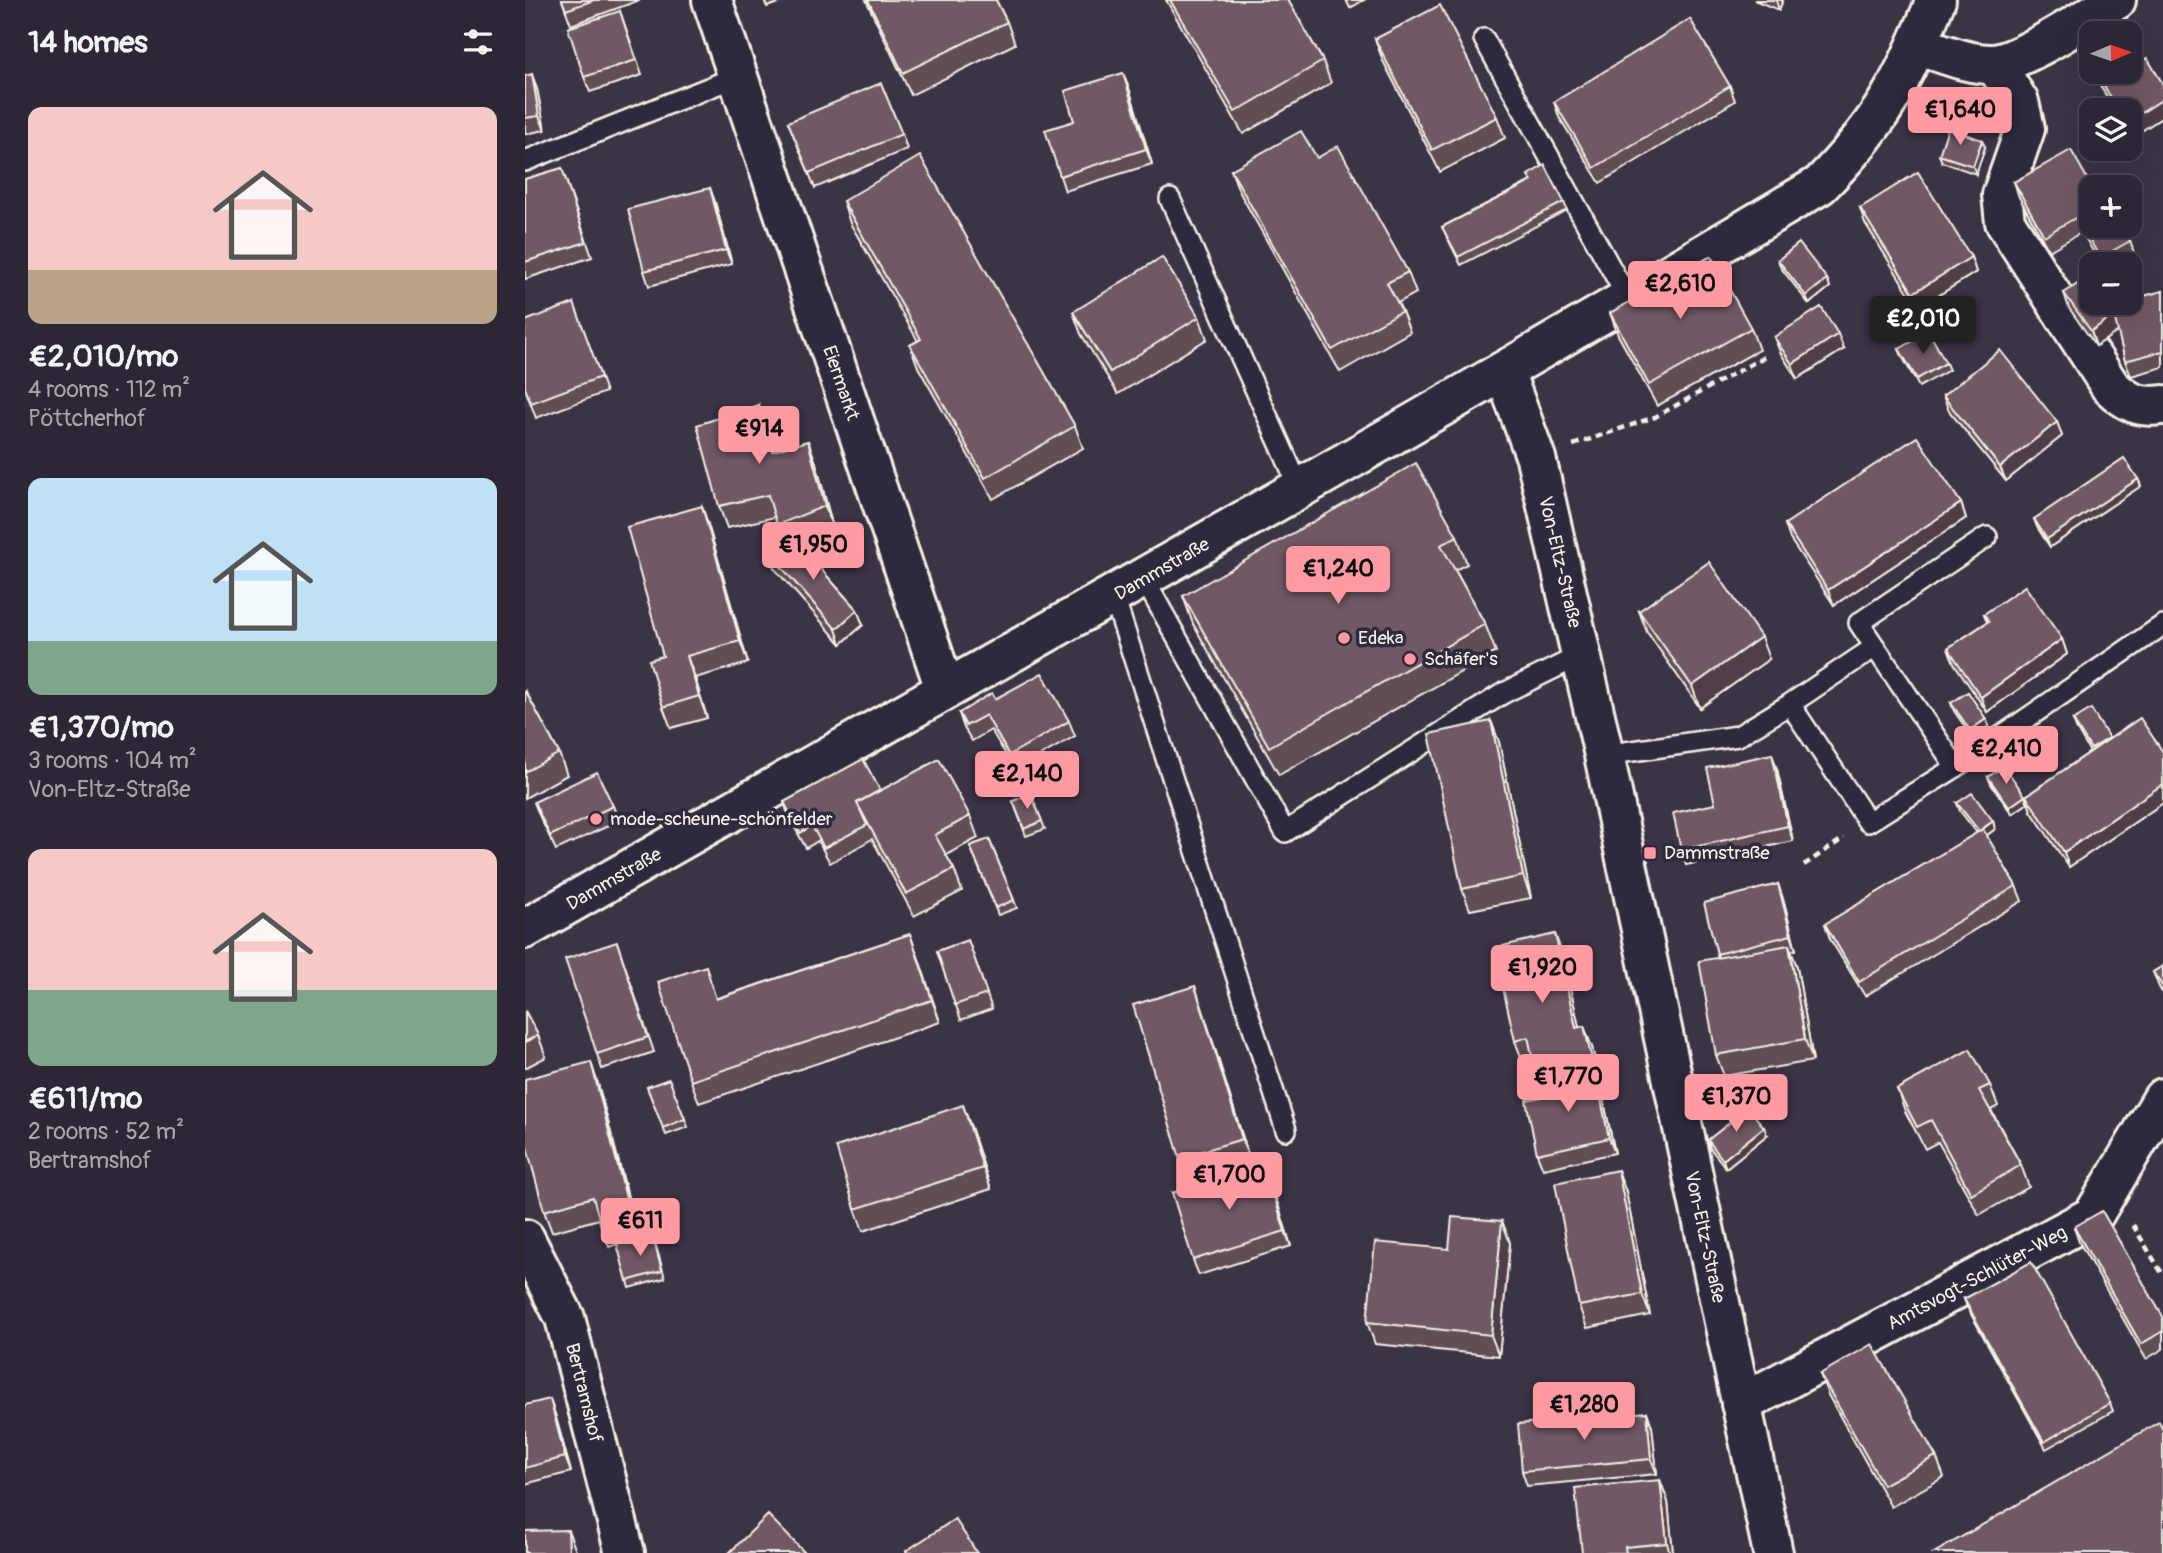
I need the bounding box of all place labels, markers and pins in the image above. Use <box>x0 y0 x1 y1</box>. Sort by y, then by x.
pin: €1,640 <box>1903 88 2017 147</box>
pin: €2,610 <box>1623 262 1737 321</box>
pin: €2,010 <box>1866 296 1980 356</box>
pin: €914 <box>718 406 800 466</box>
pin: €1,950 <box>756 522 870 582</box>
pin: €1,240 <box>1281 546 1395 606</box>
place label: Edeka <box>1358 626 1404 650</box>
marker: Edeka <box>1336 630 1352 646</box>
place label: Schäfer's <box>1424 647 1498 671</box>
marker: Schäfer's <box>1402 651 1418 667</box>
pin: €2,410 <box>1949 726 2063 786</box>
pin: €2,140 <box>970 752 1084 811</box>
place label: mode-scheune-schönfelder <box>610 807 833 831</box>
marker: mode-scheune-schönfelder <box>588 811 604 827</box>
place label: Dammstraße <box>1664 841 1770 865</box>
marker: Dammstraße <box>1642 845 1658 861</box>
pin: €1,920 <box>1485 946 1599 1005</box>
pin: €1,770 <box>1511 1054 1625 1114</box>
pin: €1,370 <box>1679 1074 1793 1134</box>
pin: €1,700 <box>1172 1152 1286 1212</box>
pin: €611 <box>599 1198 681 1258</box>
pin: €1,280 <box>1527 1382 1641 1442</box>

